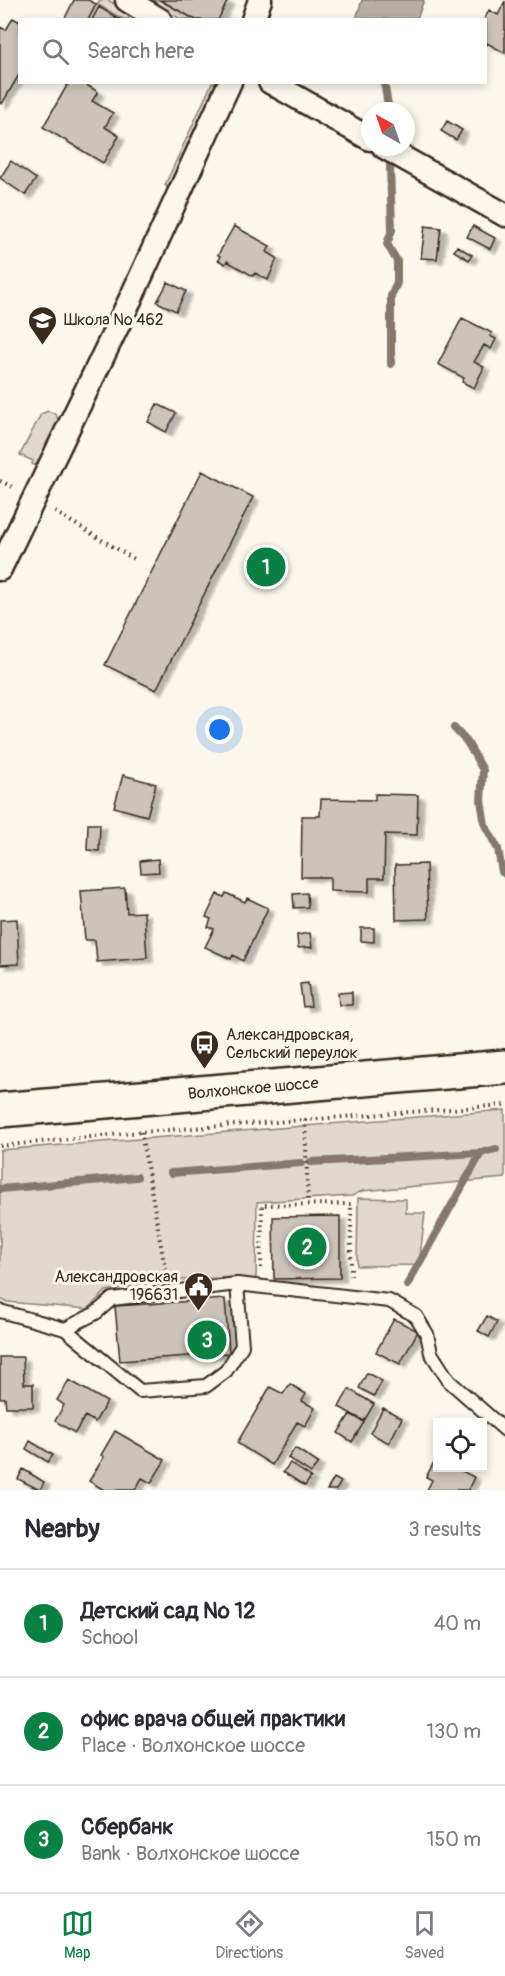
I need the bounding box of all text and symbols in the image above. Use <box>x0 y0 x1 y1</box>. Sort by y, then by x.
search box <box>18 18 487 84</box>
icon: search <box>39 35 72 68</box>
text: Search here <box>87 37 194 65</box>
north arrow <box>361 102 415 156</box>
school or university icon: Школа № 462 <box>27 304 59 346</box>
place label: Школа № 462 <box>64 310 164 330</box>
pin: 1 <box>246 544 286 590</box>
your location <box>205 715 234 744</box>
place label: Александровская, Сельский переулок <box>226 1025 358 1063</box>
bus stop icon: Александровская, Сельский переулок <box>189 1028 221 1070</box>
street label: Волхонское шоссе <box>187 1073 319 1104</box>
pin: 2 <box>288 1224 326 1270</box>
place label: Александровская 196631 <box>55 1267 178 1305</box>
public building icon: Александровская 196631 <box>183 1270 215 1312</box>
pin: 3 <box>188 1318 226 1362</box>
map controls <box>433 1418 487 1472</box>
button: locate <box>433 1418 487 1472</box>
text: Nearby <box>24 1513 100 1545</box>
text: 3 results <box>409 1517 481 1542</box>
text: Детский сад № 12 <box>81 1597 255 1625</box>
text: 1 <box>40 1611 47 1636</box>
text: 40 m <box>434 1611 481 1636</box>
text: School <box>81 1625 138 1650</box>
text: офис врача общей практики <box>81 1705 345 1733</box>
text: 2 <box>38 1719 49 1744</box>
text: 130 m <box>426 1719 481 1744</box>
text: Place · Волхонское шоссе <box>81 1733 305 1758</box>
text: Сбербанк <box>81 1813 174 1841</box>
text: 3 <box>38 1827 49 1852</box>
text: 150 m <box>427 1827 481 1852</box>
text: Bank · Волхонское шоссе <box>81 1841 300 1866</box>
tab: Map <box>61 1907 94 1963</box>
tab: Directions <box>215 1907 283 1963</box>
tab: Saved <box>405 1907 444 1963</box>

